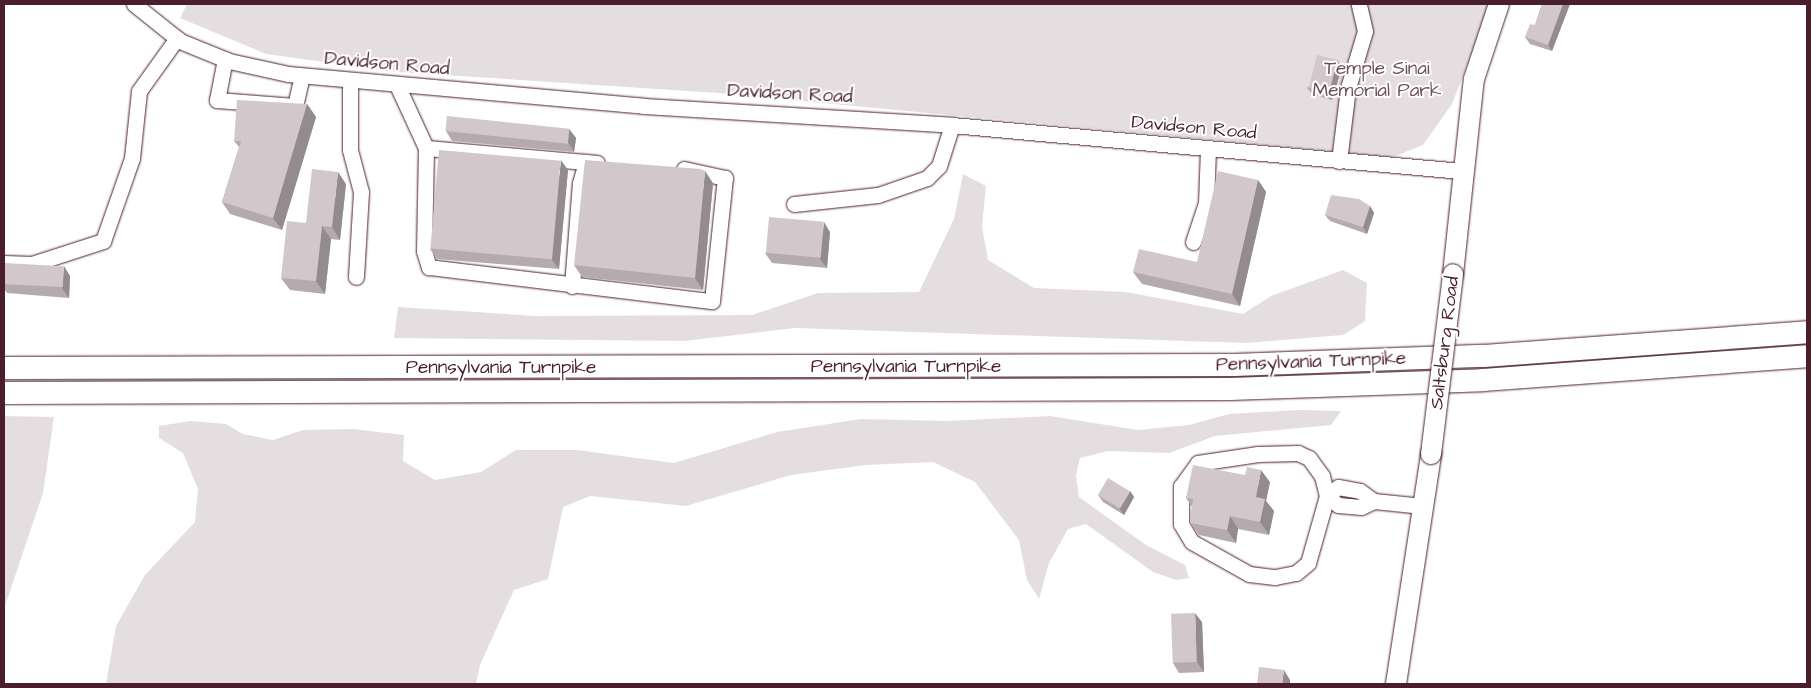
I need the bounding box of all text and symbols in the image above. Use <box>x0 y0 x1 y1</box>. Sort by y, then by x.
street label: Davidson Road <box>324 47 450 81</box>
park label: Temple Sinai Memorial Park <box>1312 58 1442 102</box>
street label: Davidson Road <box>727 79 853 109</box>
street label: Davidson Road <box>1131 111 1257 145</box>
street label: Saltsburg Road <box>1426 275 1464 411</box>
street label: Pennsylvania Turnpike <box>1215 347 1407 377</box>
street label: Pennsylvania Turnpike <box>811 356 1001 378</box>
street label: Pennsylvania Turnpike <box>406 357 596 379</box>

